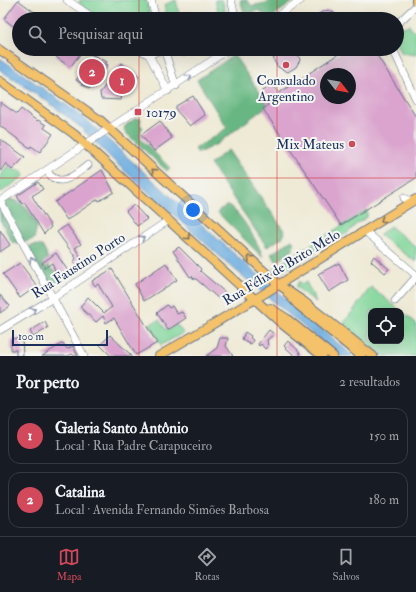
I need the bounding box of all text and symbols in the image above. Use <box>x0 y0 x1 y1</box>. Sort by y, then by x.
search box <box>12 12 404 56</box>
icon: search <box>26 23 48 45</box>
text: Pesquisar aqui <box>58 25 143 44</box>
pin: 2 <box>79 57 105 87</box>
marker: Consulado Argentino <box>281 60 291 70</box>
pin: 1 <box>109 66 135 96</box>
north arrow <box>320 68 356 104</box>
place label: Consulado Argentino <box>256 72 316 105</box>
one-way arrow <box>184 75 191 82</box>
place label: 10179 <box>146 104 177 121</box>
marker: 10179 <box>133 107 143 117</box>
place label: Mix Mateus <box>276 136 344 153</box>
marker: Mix Mateus <box>347 139 357 149</box>
one-way arrow <box>151 168 159 175</box>
your location <box>183 200 203 220</box>
one-way arrow <box>380 215 387 223</box>
street label: Rua Félix de Brito Melo <box>220 226 343 309</box>
street label: Rua Faustino Porto <box>28 229 128 302</box>
one-way arrow <box>183 232 191 240</box>
one-way arrow <box>137 236 144 243</box>
one-way arrow <box>248 256 255 263</box>
one-way arrow <box>30 257 37 264</box>
one-way arrow <box>29 307 36 314</box>
map controls <box>368 308 404 344</box>
button: locate <box>368 308 404 344</box>
scale bar <box>12 328 108 347</box>
text: 100 m <box>18 330 44 343</box>
text: Por perto <box>16 372 79 393</box>
text: 2 resultados <box>339 374 400 390</box>
text: Galeria Santo Antônio <box>55 419 188 438</box>
text: 1 <box>28 428 32 444</box>
text: 150 m <box>369 428 399 444</box>
text: Local · Rua Padre Carapuceiro <box>55 438 212 454</box>
text: Catalina <box>55 483 105 502</box>
text: 2 <box>27 492 33 508</box>
text: 180 m <box>369 492 399 508</box>
text: Local · Avenida Fernando Simões Barbosa <box>55 502 269 518</box>
tab: Mapa <box>56 546 82 583</box>
tab: Rotas <box>195 546 219 583</box>
tab: Salvos <box>332 546 360 583</box>

